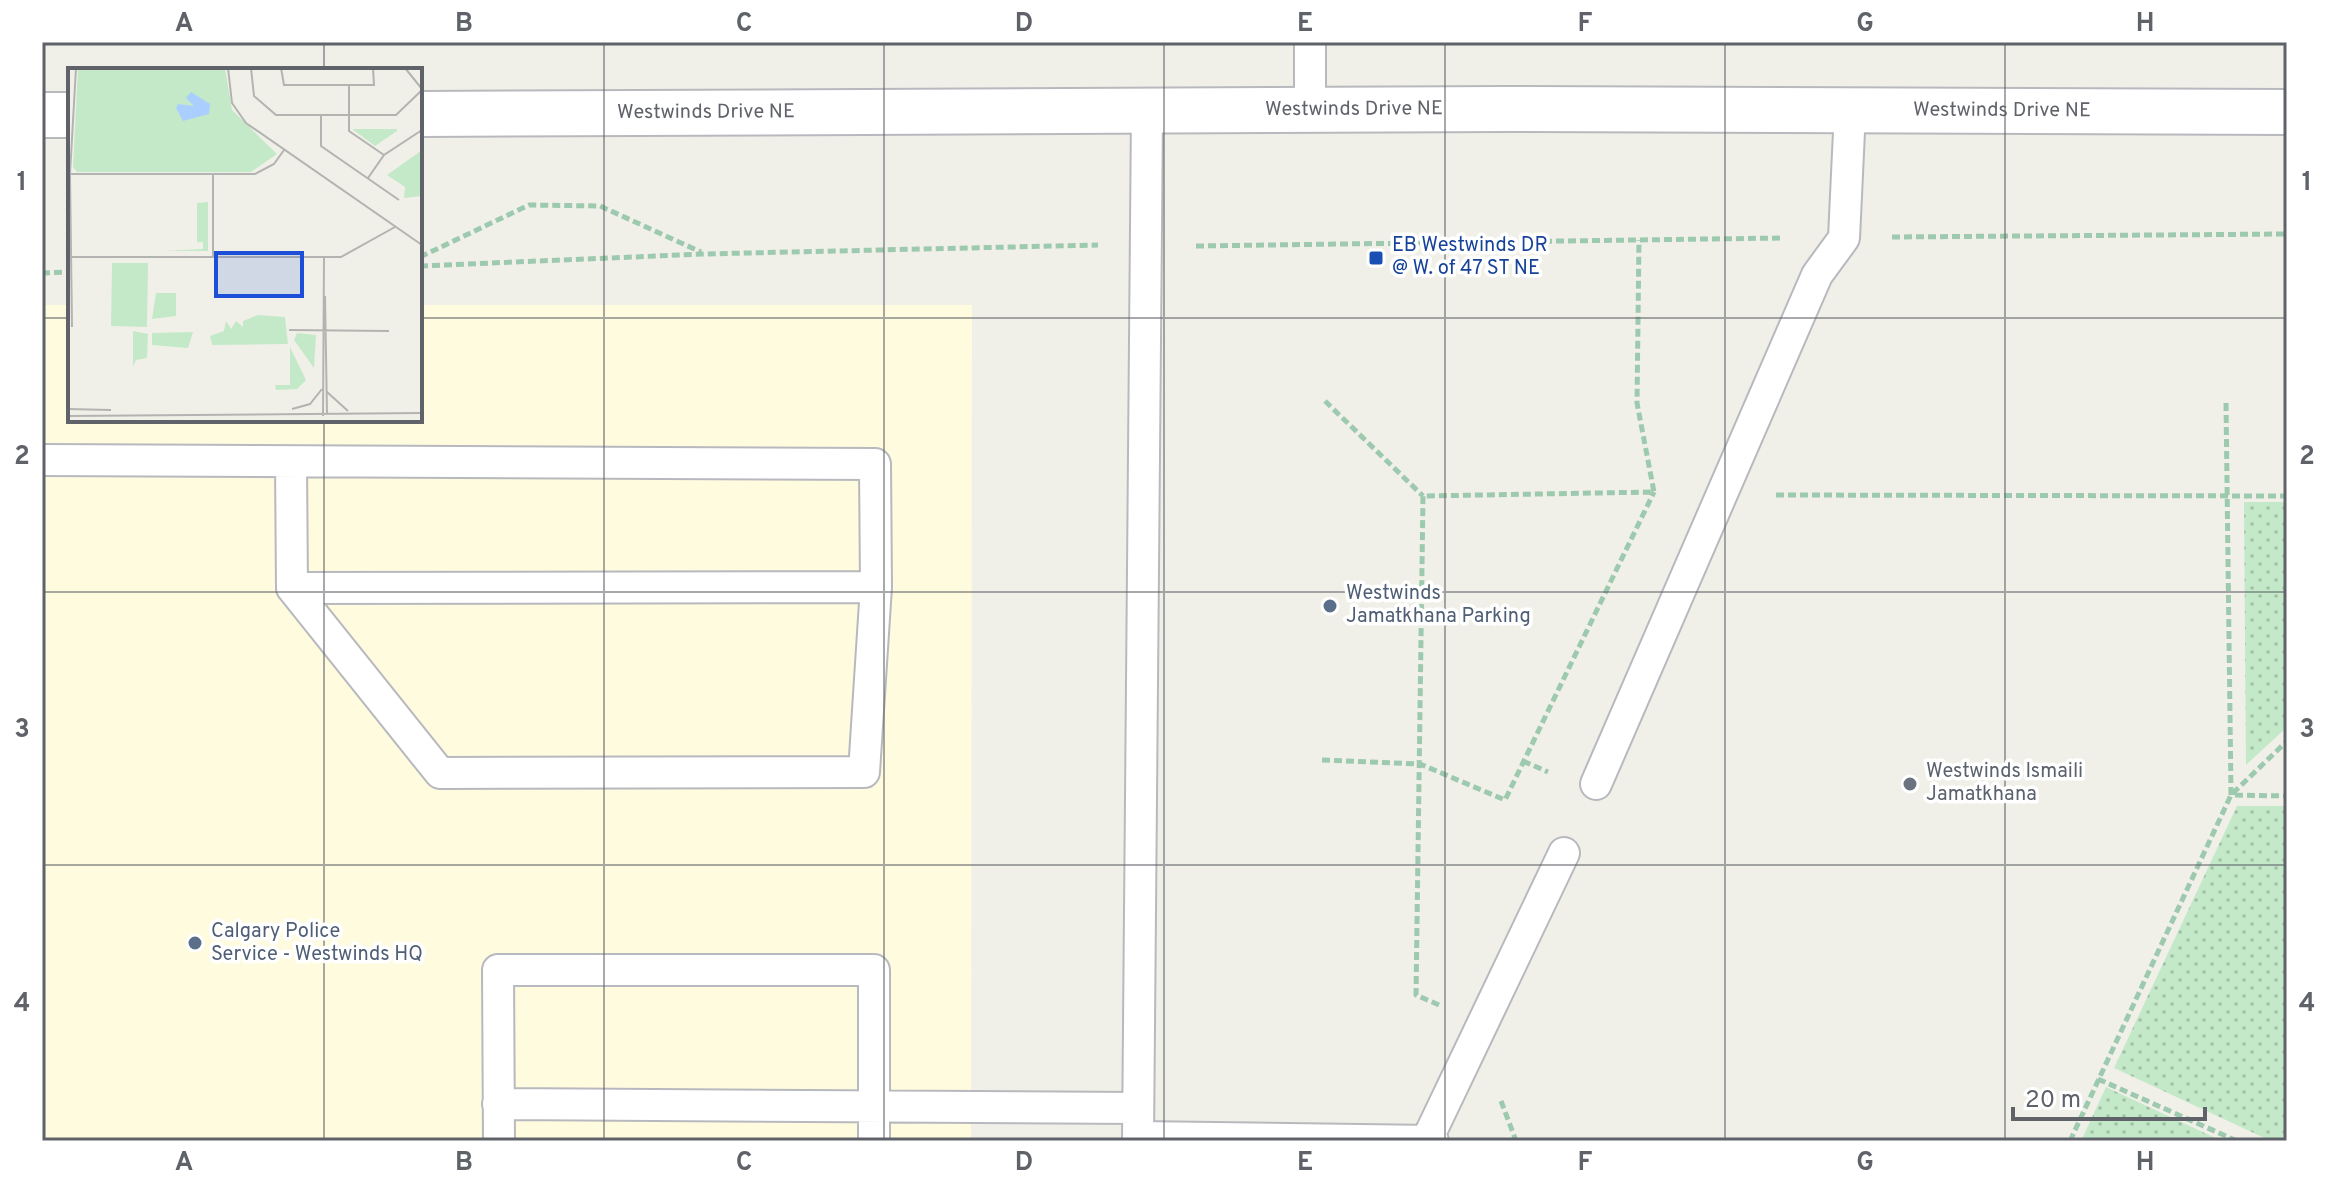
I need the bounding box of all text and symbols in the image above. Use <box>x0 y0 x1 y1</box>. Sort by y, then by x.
text: A <box>175 8 193 41</box>
text: B <box>455 8 473 41</box>
text: C <box>736 8 752 41</box>
text: D <box>1015 8 1033 41</box>
text: E <box>1297 8 1313 41</box>
text: F <box>1578 8 1593 41</box>
text: G <box>1856 8 1874 41</box>
text: H <box>2136 8 2154 41</box>
inset map <box>68 68 422 422</box>
street label: Westwinds Drive NE <box>1265 96 1443 123</box>
street label: Westwinds Drive NE <box>1913 98 2091 124</box>
street label: Westwinds Drive NE <box>617 99 795 126</box>
text: 1 <box>17 167 27 200</box>
text: 1 <box>2302 167 2312 200</box>
place label: EB Westwinds DR @ W. of 47 ST NE <box>1392 233 1548 282</box>
marker: EB Westwinds DR @ W. of 47 ST NE <box>1367 249 1385 267</box>
text: 2 <box>14 441 30 474</box>
text: 2 <box>2299 441 2315 474</box>
place label: Westwinds Jamatkhana Parking <box>1346 581 1531 630</box>
marker: Westwinds Jamatkhana Parking <box>1321 597 1339 615</box>
text: 3 <box>14 714 30 747</box>
text: 3 <box>2299 714 2315 747</box>
place label: Westwinds Ismaili Jamatkhana <box>1926 759 2083 808</box>
marker: Westwinds Ismaili Jamatkhana <box>1901 775 1919 793</box>
place label: Calgary Police Service - Westwinds HQ <box>211 919 423 968</box>
marker: Calgary Police Service - Westwinds HQ <box>186 934 204 952</box>
text: 4 <box>14 988 30 1021</box>
text: 4 <box>2299 988 2315 1021</box>
scale bar <box>2013 1071 2205 1121</box>
text: 20 m <box>2025 1086 2081 1116</box>
text: A <box>175 1147 193 1180</box>
text: B <box>455 1147 473 1180</box>
text: C <box>736 1147 752 1180</box>
text: D <box>1015 1147 1033 1180</box>
text: E <box>1297 1147 1313 1180</box>
text: F <box>1578 1147 1593 1180</box>
text: G <box>1856 1147 1874 1180</box>
text: H <box>2136 1147 2154 1180</box>

